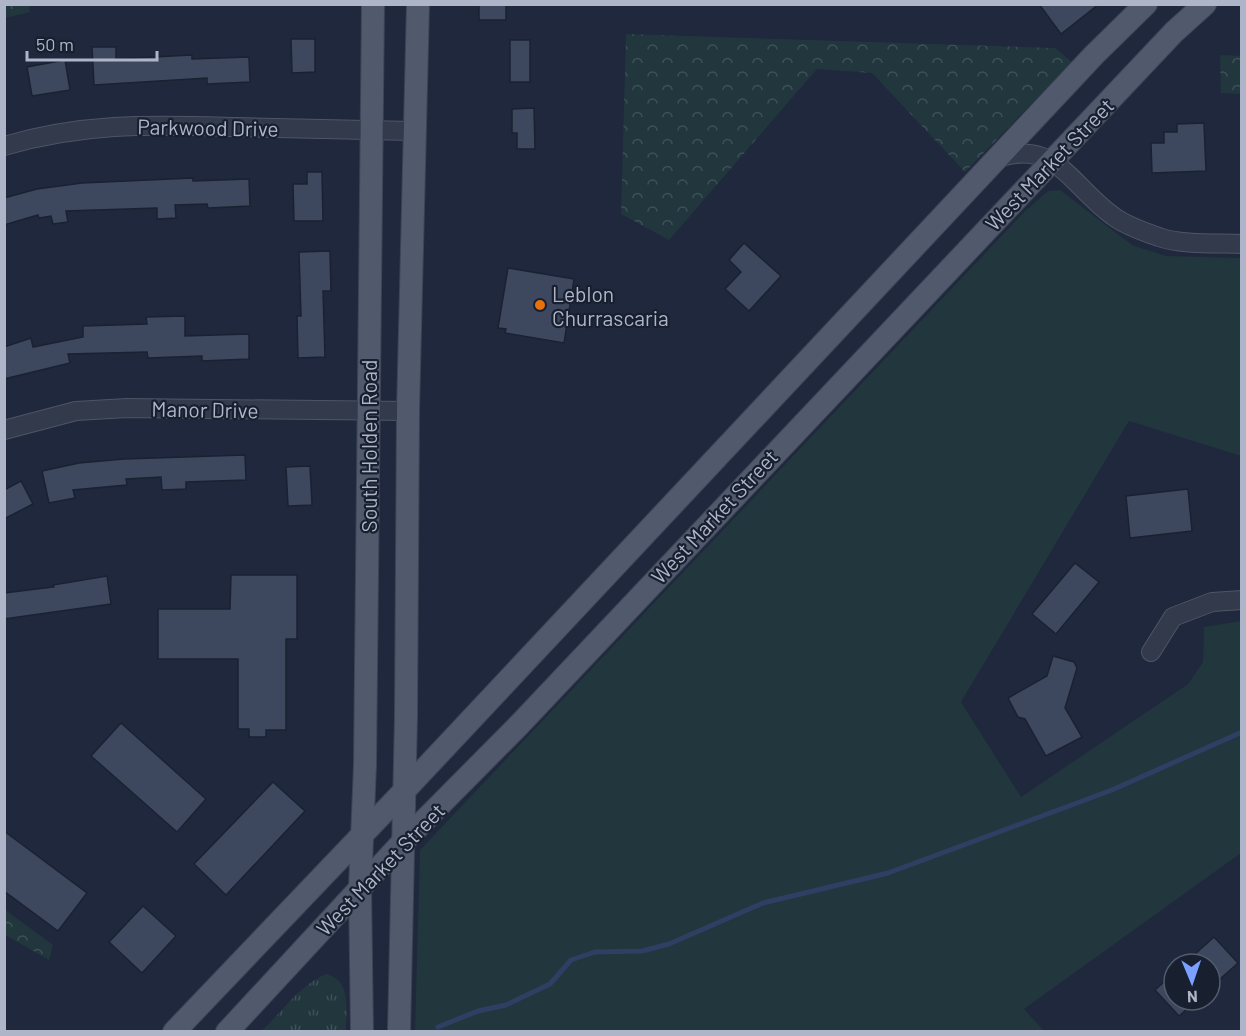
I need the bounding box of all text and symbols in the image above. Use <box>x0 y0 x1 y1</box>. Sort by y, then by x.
scale bar <box>27 24 158 62</box>
text: 50 m <box>36 33 74 55</box>
street label: West Market Street <box>980 93 1118 235</box>
street label: Parkwood Drive <box>137 113 279 141</box>
place label: Leblon Churrascaria <box>552 281 669 330</box>
marker: Leblon Churrascaria <box>533 298 547 312</box>
street label: South Holden Road <box>356 360 381 532</box>
street label: Manor Drive <box>151 396 259 422</box>
street label: West Market Street <box>645 444 783 588</box>
street label: West Market Street <box>311 798 449 940</box>
north arrow <box>1162 952 1222 1012</box>
text: N <box>1187 988 1198 1007</box>

